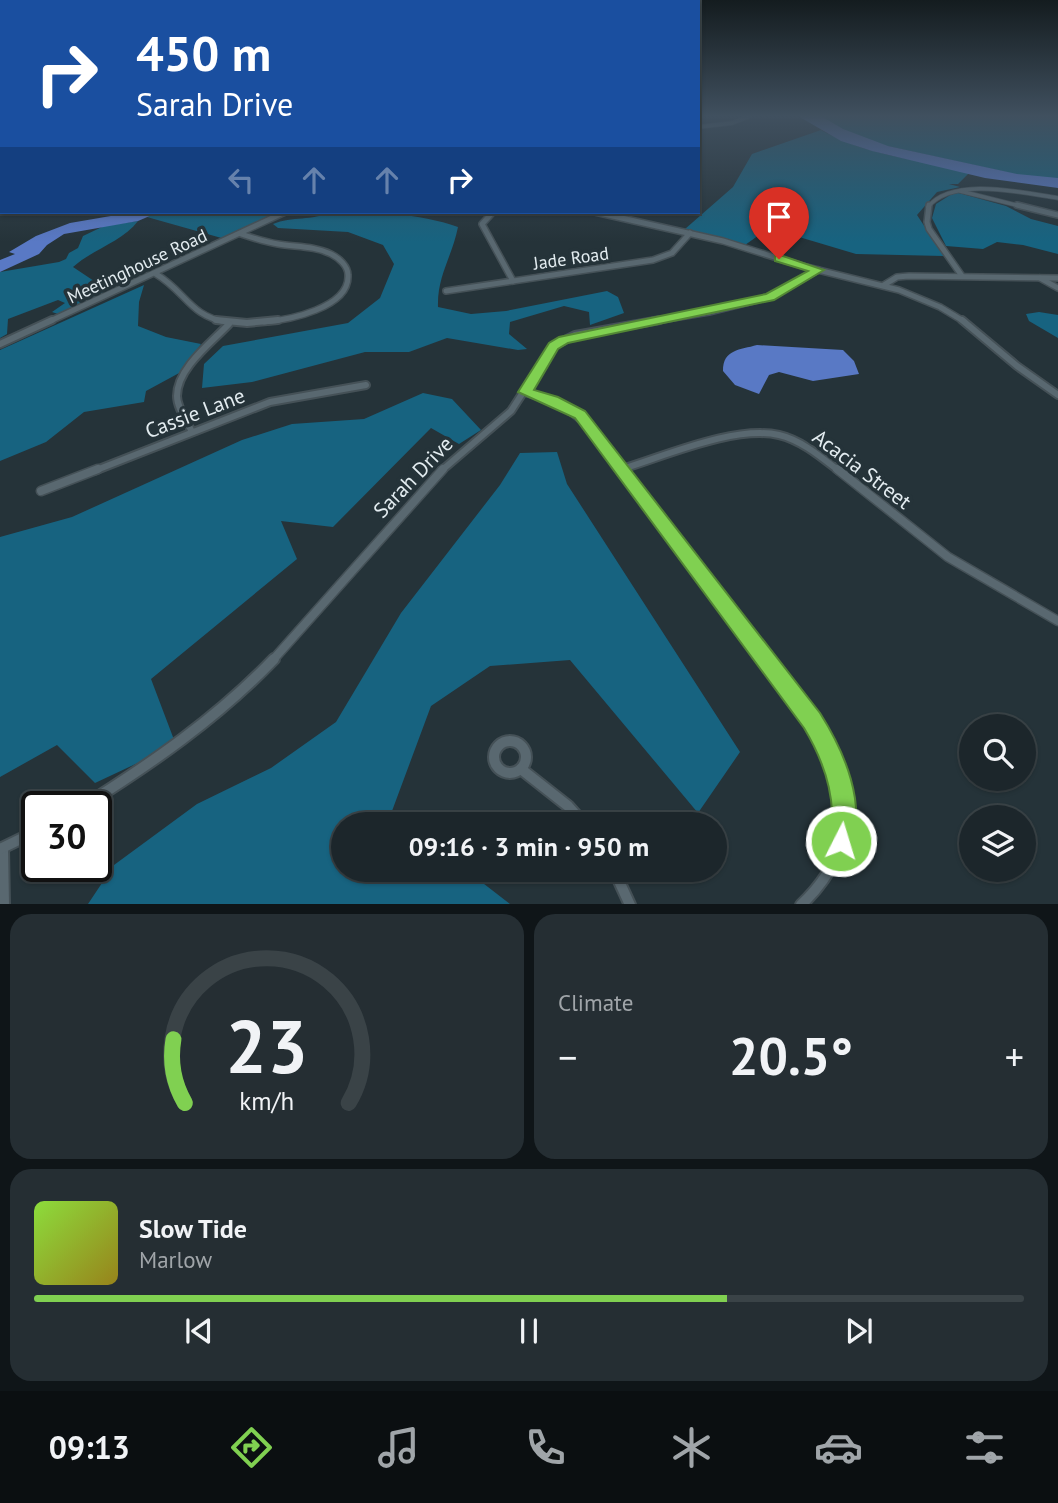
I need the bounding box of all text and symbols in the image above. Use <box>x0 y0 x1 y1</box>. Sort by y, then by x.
text: 450 m <box>136 21 271 85</box>
icon: right <box>21 28 112 119</box>
text: Sarah Drive <box>136 83 293 125</box>
icon: left <box>222 161 260 199</box>
icon: ahead <box>295 161 333 199</box>
icon: ahead <box>368 161 406 199</box>
icon: right <box>441 161 479 199</box>
pin <box>749 187 809 259</box>
icon: arrive <box>760 198 798 236</box>
street label: Meetinghouse Road <box>63 224 211 308</box>
street label: Jade Road <box>531 241 610 275</box>
street label: Cassie Lane <box>141 382 249 444</box>
street label: Acacia Street <box>807 423 917 515</box>
street label: Sarah Drive <box>367 430 459 524</box>
map controls <box>959 714 1036 882</box>
button: search <box>959 714 1036 791</box>
speed limit sign: 30 <box>21 791 112 882</box>
position arrow <box>804 804 878 878</box>
button: layers <box>959 805 1036 882</box>
text: 09:16 · 3 min · 950 m <box>409 830 649 863</box>
text: Climate <box>558 988 633 1017</box>
text: 23 <box>226 999 308 1093</box>
text: 20.5° <box>729 1022 853 1089</box>
text: − <box>558 1032 577 1081</box>
text: + <box>1005 1032 1024 1081</box>
text: km/h <box>240 1084 294 1116</box>
text: Slow Tide <box>139 1212 247 1245</box>
text: Marlow <box>139 1245 212 1274</box>
icon: previous <box>180 1312 218 1350</box>
icon: pause <box>510 1312 548 1350</box>
icon: next <box>840 1312 878 1350</box>
icon: directions <box>227 1423 276 1472</box>
icon: music <box>374 1423 423 1472</box>
icon: phone <box>521 1423 570 1472</box>
icon: climate <box>667 1423 716 1472</box>
icon: car <box>814 1423 863 1472</box>
icon: filters <box>960 1423 1009 1472</box>
text: 09:13 <box>49 1426 130 1468</box>

